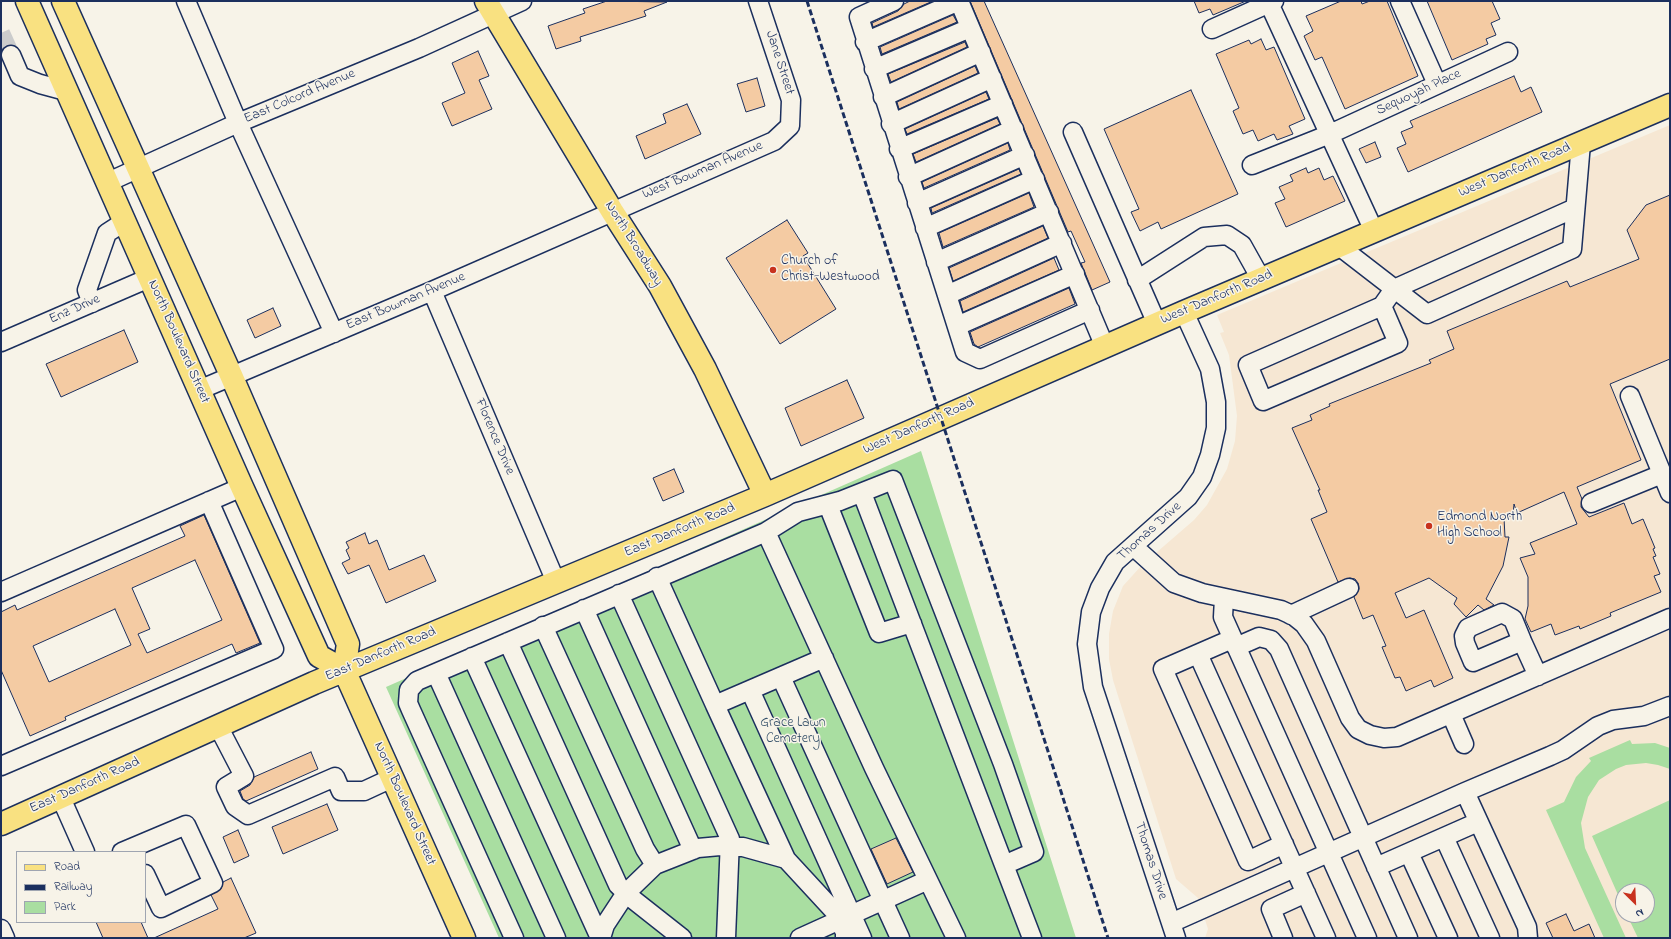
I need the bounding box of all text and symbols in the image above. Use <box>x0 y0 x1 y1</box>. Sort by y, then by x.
street label: Jane Street <box>761 29 797 97</box>
street label: East Colcord Avenue <box>242 66 358 128</box>
street label: Sequoyah Place <box>1374 66 1464 120</box>
street label: West Bowman Avenue <box>640 138 766 204</box>
street label: West Danforth Road <box>1457 140 1573 202</box>
street label: North Broadway <box>600 198 666 290</box>
place label: Church of Christ-Westwood <box>781 254 880 286</box>
marker: Church of Christ-Westwood <box>768 265 778 275</box>
street label: West Danforth Road <box>1159 267 1275 329</box>
street label: East Bowman Avenue <box>344 269 468 335</box>
street label: North Boulevard Street <box>143 278 213 406</box>
street label: Enz Drive <box>47 291 103 329</box>
street label: West Danforth Road <box>861 395 977 459</box>
street label: Florence Drive <box>470 396 518 478</box>
street label: Thomas Drive <box>1115 499 1185 565</box>
street label: East Danforth Road <box>622 500 738 562</box>
place label: Edmond North High School <box>1437 510 1522 542</box>
marker: Edmond North High School <box>1424 521 1434 531</box>
street label: East Danforth Road <box>323 624 439 686</box>
park label: Grace Lawn Cemetery <box>760 716 826 748</box>
street label: North Boulevard Street <box>369 740 439 868</box>
street label: East Danforth Road <box>27 754 143 818</box>
street label: Thomas Drive <box>1130 820 1170 902</box>
legend <box>16 851 146 923</box>
text: Road <box>54 858 80 876</box>
text: Railway <box>54 878 92 896</box>
north arrow <box>1615 883 1655 923</box>
text: Park <box>54 898 76 916</box>
text: N <box>1633 904 1646 922</box>

